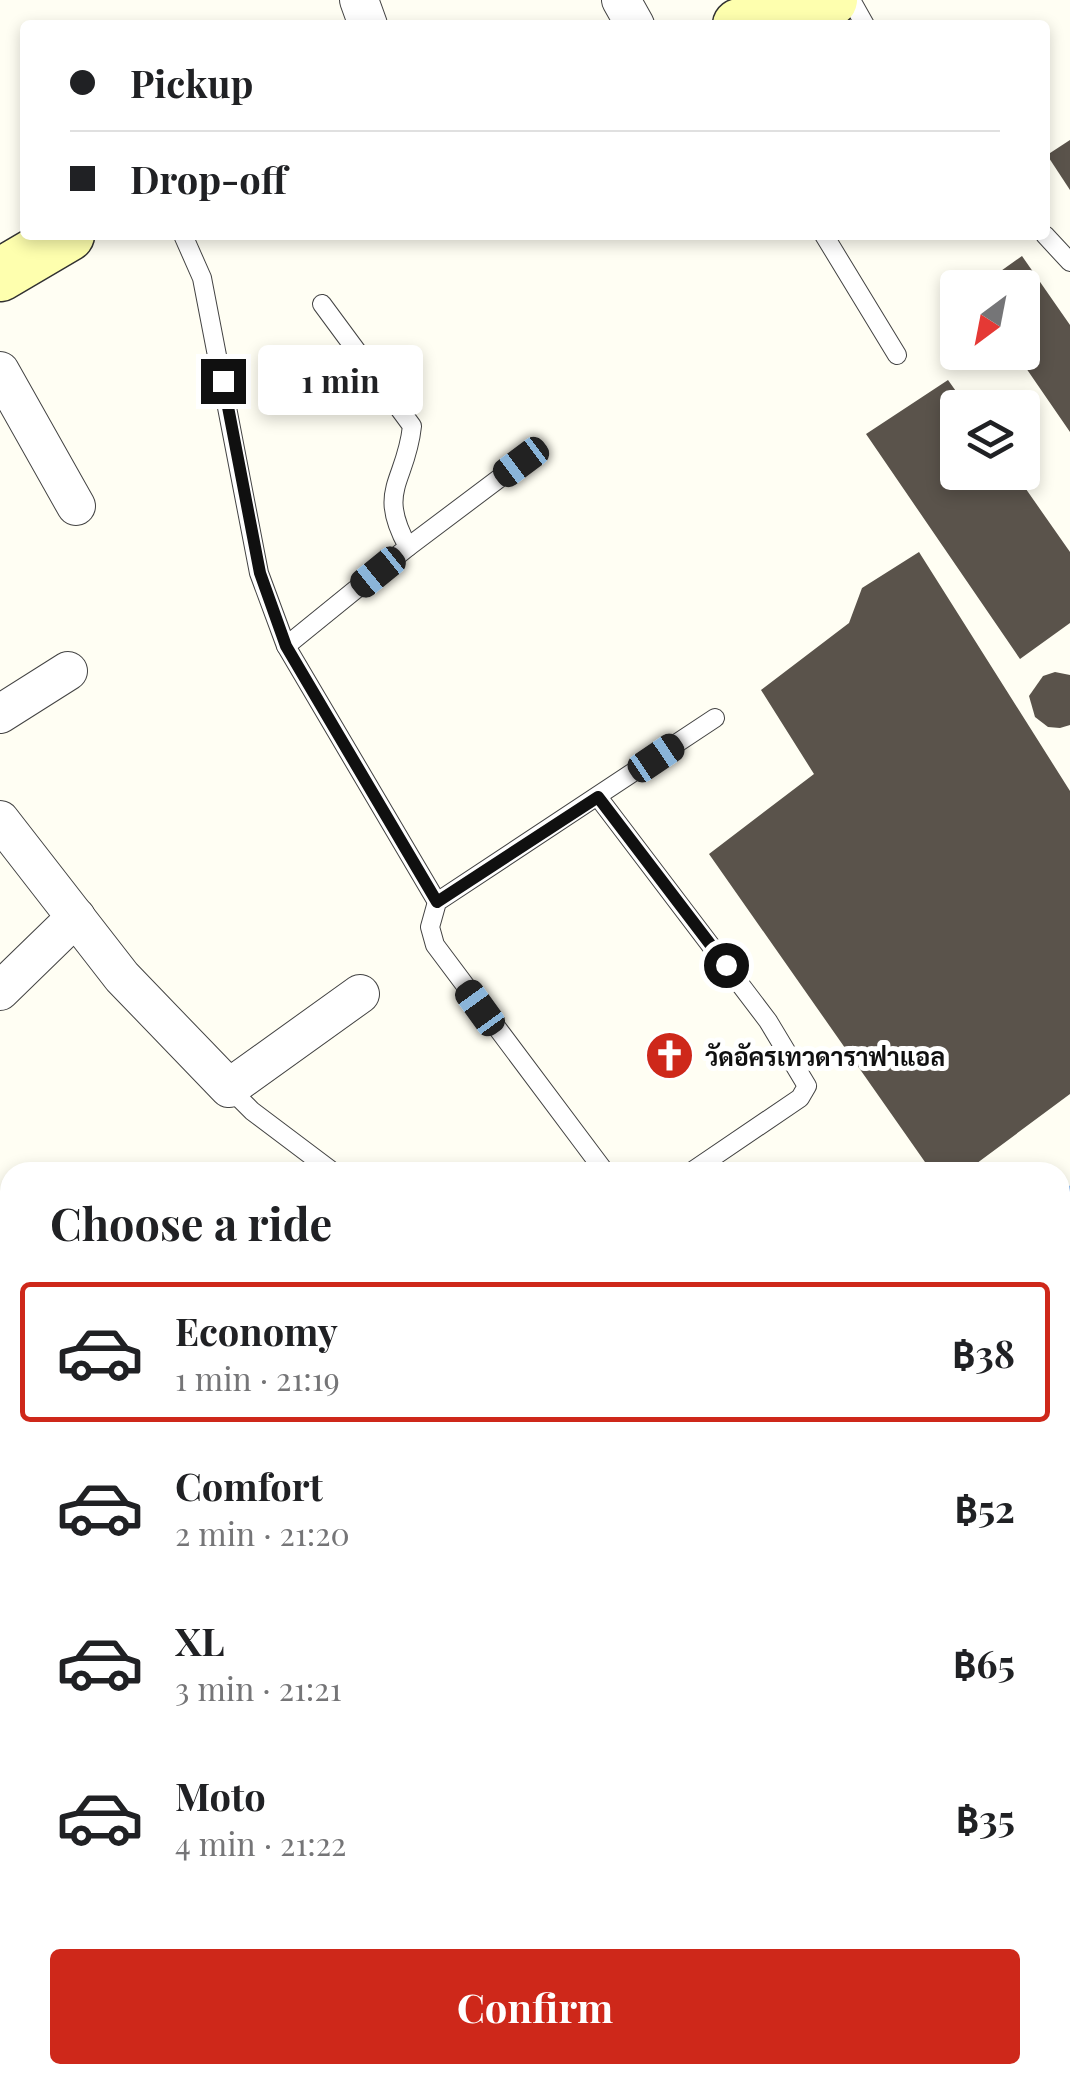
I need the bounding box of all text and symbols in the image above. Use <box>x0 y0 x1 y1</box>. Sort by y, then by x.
text: Pickup <box>130 57 253 108</box>
text: Drop-off <box>130 153 287 204</box>
north arrow <box>940 270 1040 370</box>
map controls <box>940 270 1040 490</box>
callout: 1 min <box>258 346 423 416</box>
text: 1 min <box>301 358 380 401</box>
route end <box>201 359 246 404</box>
button: layers <box>940 390 1040 490</box>
car <box>488 432 554 492</box>
car <box>345 541 411 603</box>
car <box>623 729 689 787</box>
route start <box>704 943 749 988</box>
car <box>450 975 510 1041</box>
church icon: วัดอัครเทวดาราฟาแอล <box>644 1029 696 1081</box>
place label: วัดอัครเทวดาราฟาแอล <box>705 1039 945 1072</box>
text: Choose a ride <box>50 1192 332 1252</box>
text: Economy <box>175 1305 338 1356</box>
icon: car <box>55 1307 145 1397</box>
text: ฿38 <box>952 1327 1015 1378</box>
text: 1 min · 21:19 <box>175 1356 340 1399</box>
text: Comfort <box>175 1460 323 1511</box>
icon: car <box>55 1462 145 1552</box>
text: ฿52 <box>955 1482 1015 1533</box>
text: 2 min · 21:20 <box>175 1511 350 1554</box>
text: XL <box>175 1615 224 1666</box>
icon: car <box>55 1617 145 1707</box>
text: ฿65 <box>953 1637 1015 1688</box>
text: 3 min · 21:21 <box>175 1666 342 1709</box>
text: Moto <box>175 1770 266 1821</box>
icon: car <box>55 1772 145 1862</box>
text: ฿35 <box>956 1792 1015 1843</box>
text: 4 min · 21:22 <box>175 1821 346 1864</box>
button: Confirm <box>50 1949 1020 2064</box>

